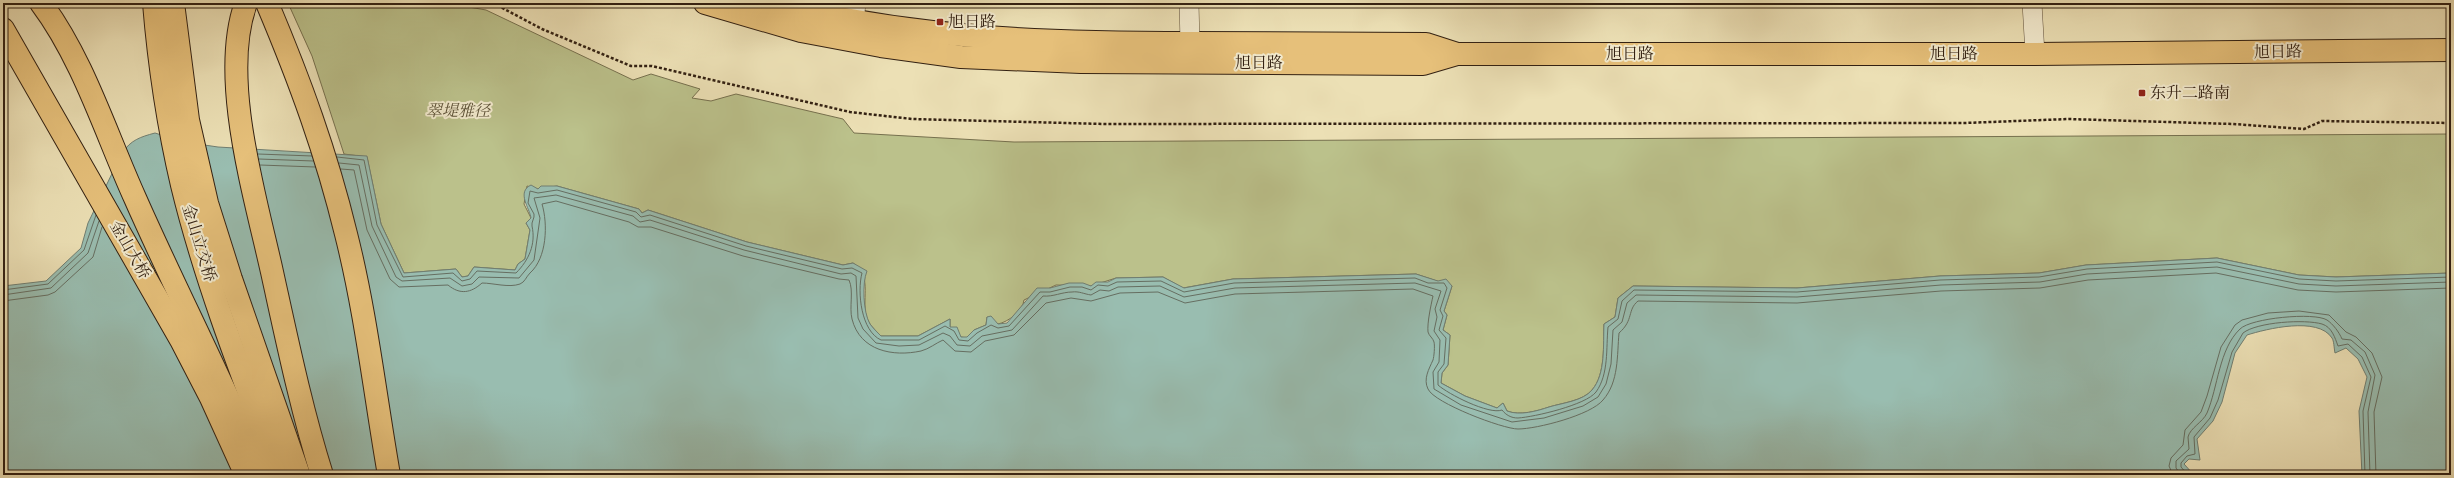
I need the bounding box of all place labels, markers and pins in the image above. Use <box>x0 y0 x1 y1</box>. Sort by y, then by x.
place label: 旭日路 <box>948 12 996 32</box>
marker: 旭日路 <box>935 17 945 27</box>
place label: 东升二路南 <box>2150 83 2230 103</box>
marker: 东升二路南 <box>2137 88 2147 98</box>

